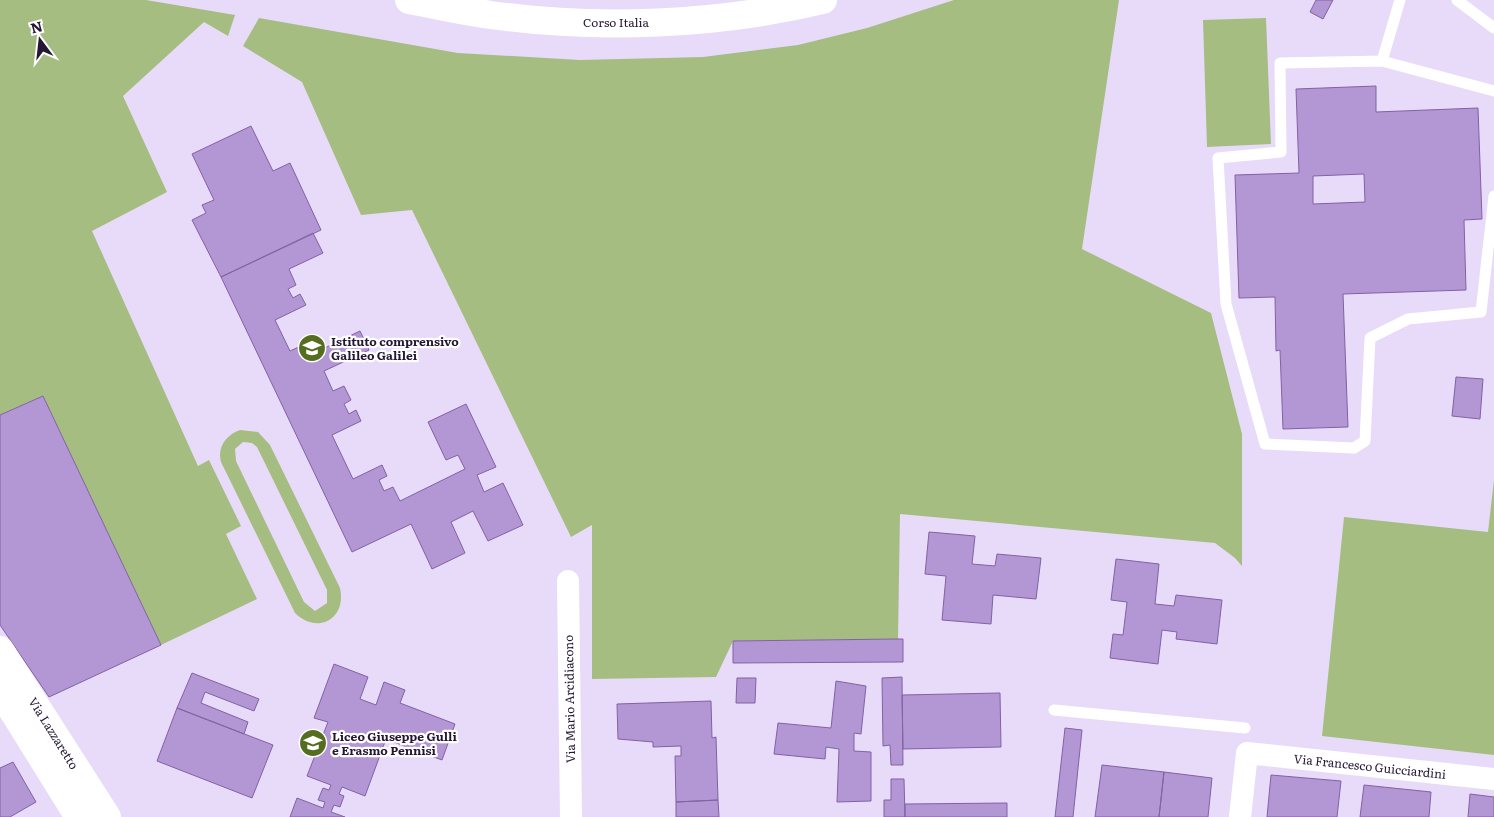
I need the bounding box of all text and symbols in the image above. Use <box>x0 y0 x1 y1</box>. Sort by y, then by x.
street label: Corso Italia <box>583 13 650 31</box>
north arrow <box>15 15 65 65</box>
text: N <box>28 15 45 38</box>
place label: Istituto comprensivo Galileo Galilei <box>331 332 459 364</box>
school or university icon: Istituto comprensivo Galileo Galilei <box>297 333 327 363</box>
street label: Via Mario Arcidiacono <box>559 635 579 763</box>
street label: Via Lazzaretto <box>25 693 83 773</box>
place label: Liceo Giuseppe Gulli e Erasmo Pennisi <box>332 727 457 759</box>
school or university icon: Liceo Giuseppe Gulli e Erasmo Pennisi <box>298 728 328 758</box>
street label: Via Francesco Guicciardini <box>1293 749 1447 783</box>

